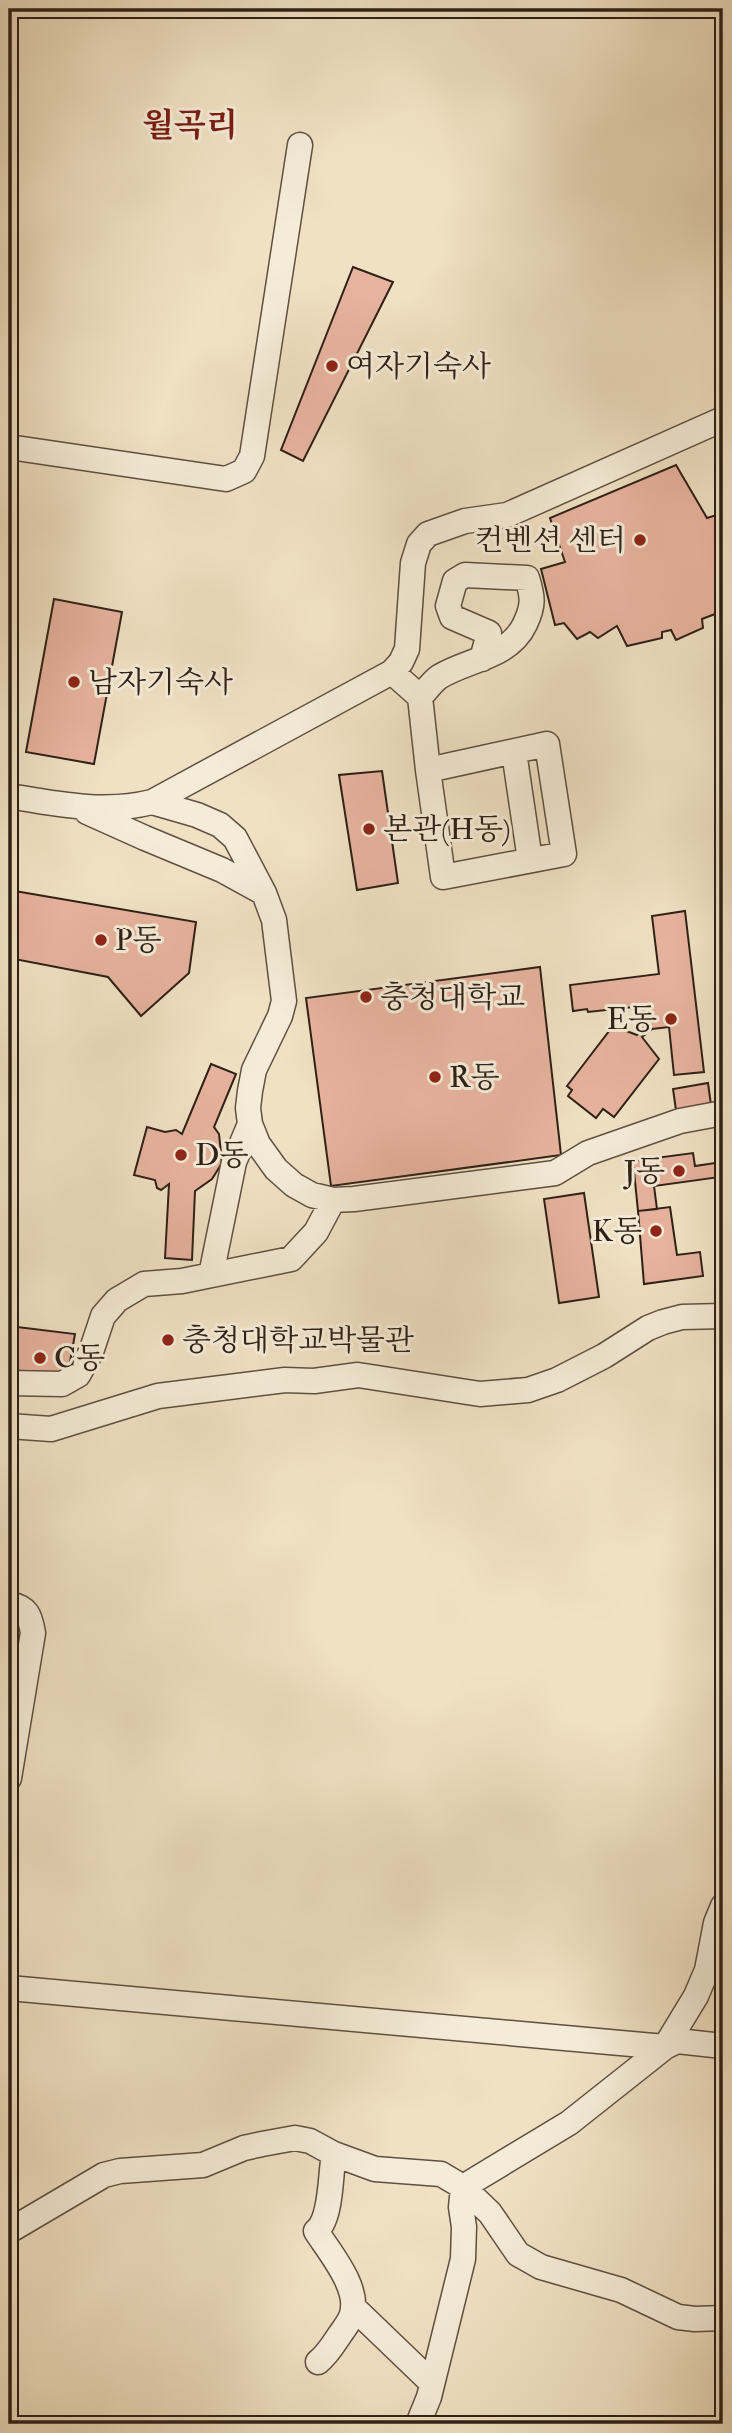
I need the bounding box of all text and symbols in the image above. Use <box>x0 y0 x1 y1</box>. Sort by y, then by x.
district label: 월곡리 <box>142 105 238 146</box>
place label: 여자기숙사 <box>346 348 491 385</box>
marker: 여자기숙사 <box>324 358 340 374</box>
place label: 컨벤션 센터 <box>475 522 626 559</box>
marker: 컨벤션 센터 <box>632 532 648 548</box>
place label: 남자기숙사 <box>88 664 233 701</box>
marker: 남자기숙사 <box>66 674 82 690</box>
place label: 본관(H동) <box>383 811 511 848</box>
marker: 본관(H동) <box>361 821 377 837</box>
place label: P동 <box>115 922 162 959</box>
marker: P동 <box>93 932 109 948</box>
place label: 충청대학교 <box>380 979 525 1016</box>
marker: 충청대학교 <box>358 989 374 1005</box>
place label: E동 <box>606 1001 657 1038</box>
marker: E동 <box>663 1011 679 1027</box>
place label: R동 <box>449 1059 499 1096</box>
marker: R동 <box>427 1069 443 1085</box>
place label: D동 <box>195 1137 248 1174</box>
marker: D동 <box>173 1147 189 1163</box>
place label: J동 <box>623 1153 665 1190</box>
marker: J동 <box>671 1163 687 1179</box>
place label: K동 <box>592 1213 642 1250</box>
marker: K동 <box>648 1223 664 1239</box>
place label: 충청대학교박물관 <box>182 1322 415 1359</box>
marker: 충청대학교박물관 <box>160 1332 176 1348</box>
place label: C동 <box>54 1340 105 1377</box>
marker: C동 <box>32 1350 48 1366</box>

